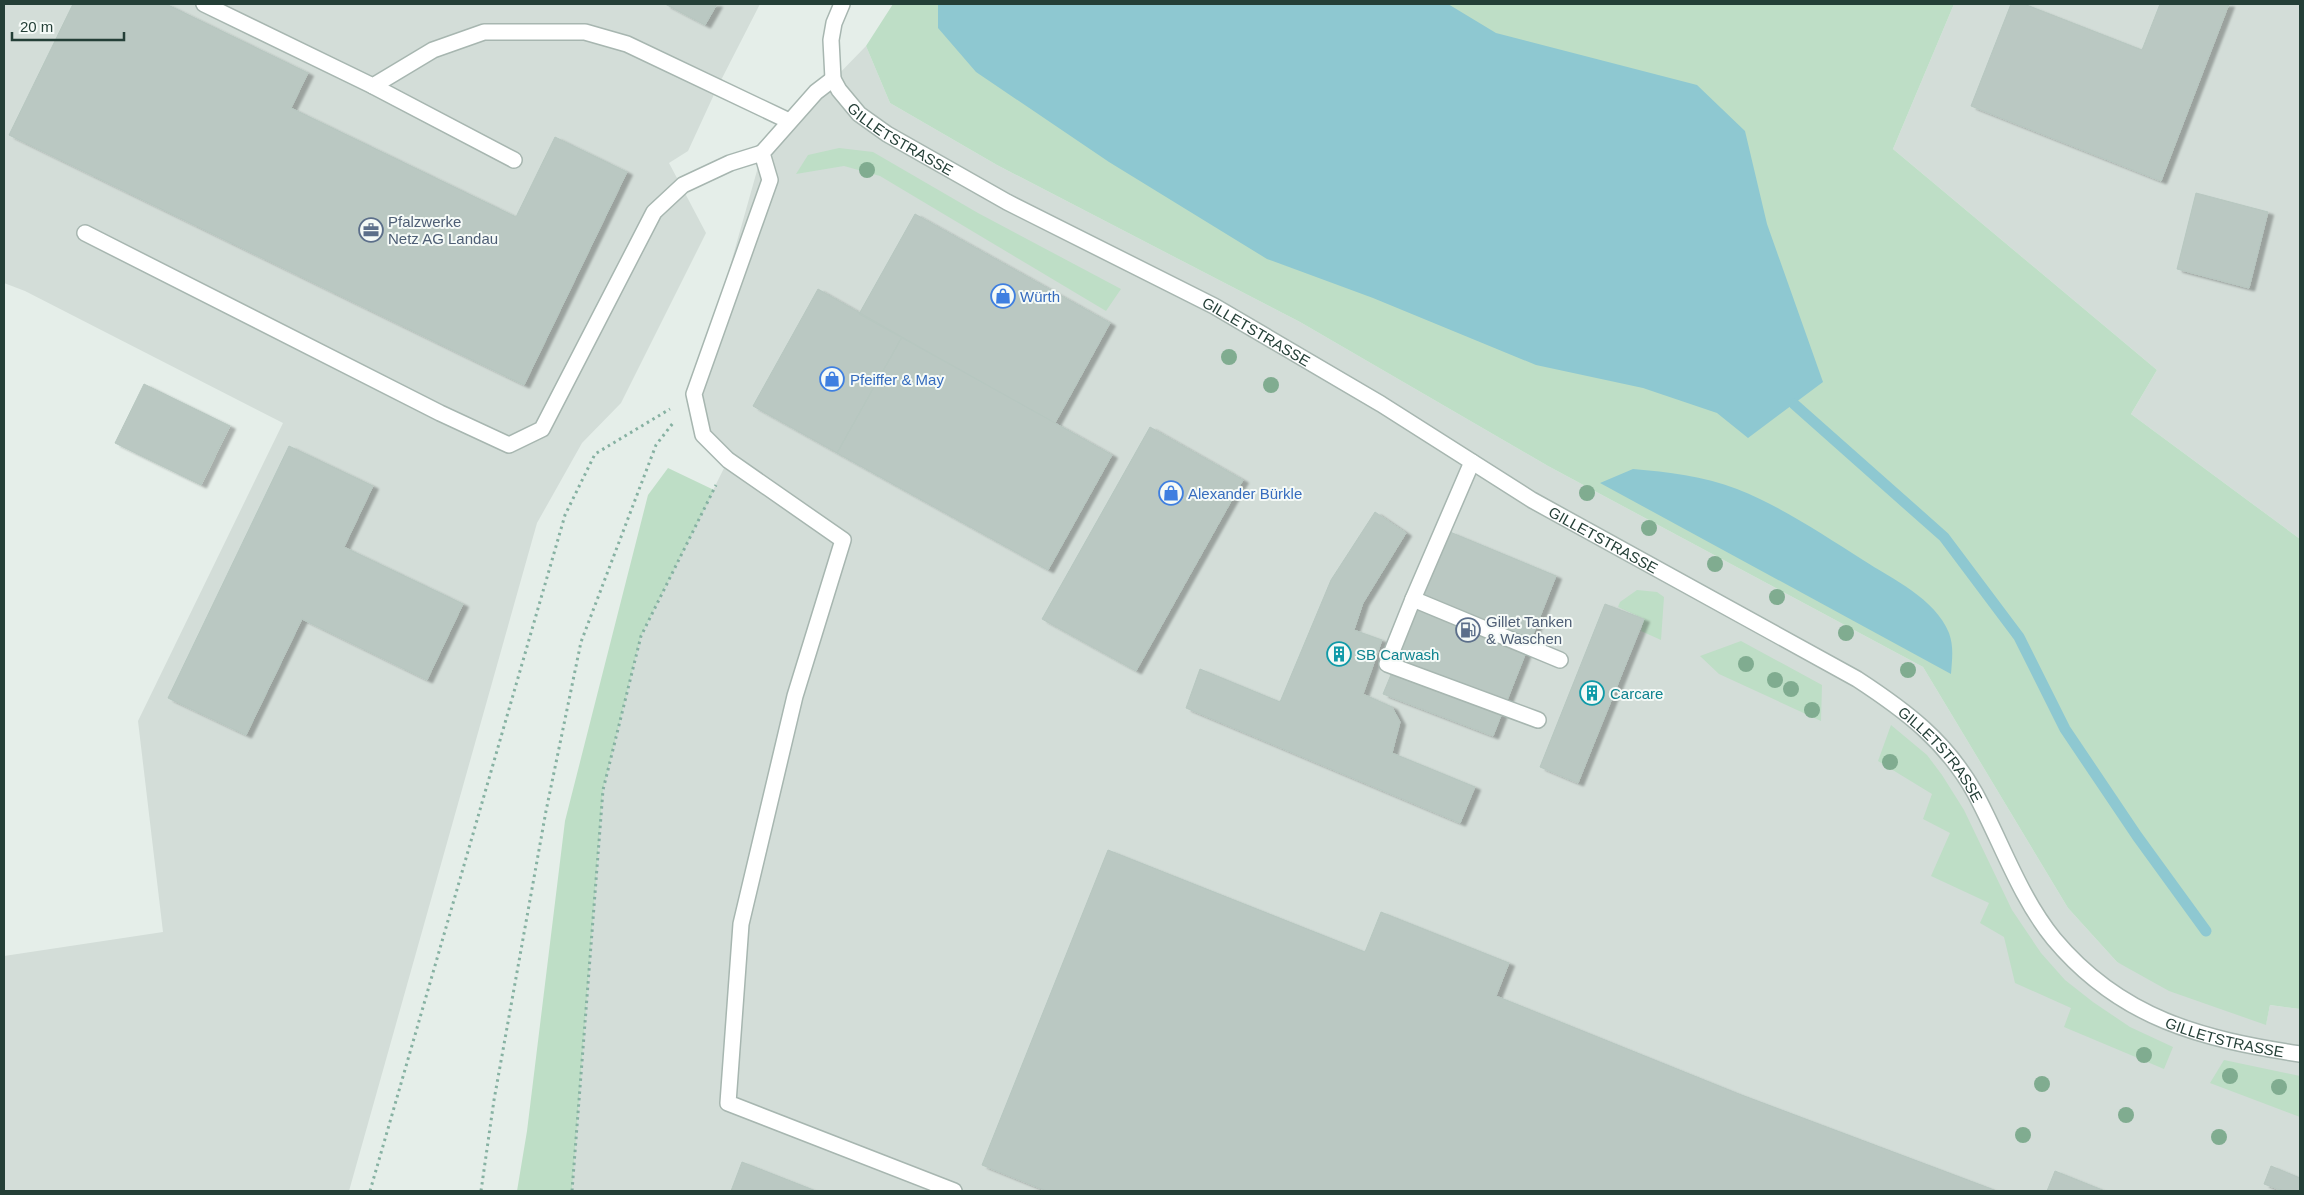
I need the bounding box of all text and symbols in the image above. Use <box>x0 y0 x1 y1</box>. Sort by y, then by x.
scale bar <box>12 10 125 42</box>
text: 20 m <box>20 18 53 35</box>
street label: GILLETSTRASSE <box>844 99 956 178</box>
place label: Pfalzwerke Netz AG Landau <box>388 213 498 247</box>
office icon: Pfalzwerke Netz AG Landau <box>358 217 384 243</box>
shop icon: Würth <box>990 283 1016 309</box>
place label: Würth <box>1020 288 1060 305</box>
street label: GILLETSTRASSE <box>1200 293 1313 369</box>
shop icon: Pfeiffer & May <box>819 366 845 392</box>
place label: Pfeiffer & May <box>850 371 944 388</box>
shop icon: Alexander Bürkle <box>1158 480 1184 506</box>
place label: Alexander Bürkle <box>1188 485 1302 502</box>
street label: GILLETSTRASSE <box>1546 503 1661 576</box>
place label: Gillet Tanken & Waschen <box>1486 613 1572 647</box>
fuel station icon: Gillet Tanken & Waschen <box>1455 617 1481 643</box>
building icon: SB Carwash <box>1326 641 1352 667</box>
place label: SB Carwash <box>1356 646 1439 663</box>
building icon: Carcare <box>1579 680 1605 706</box>
place label: Carcare <box>1610 685 1663 702</box>
street label: GILLETSTRASSE <box>1895 703 1987 805</box>
street label: GILLETSTRASSE <box>2163 1013 2285 1060</box>

